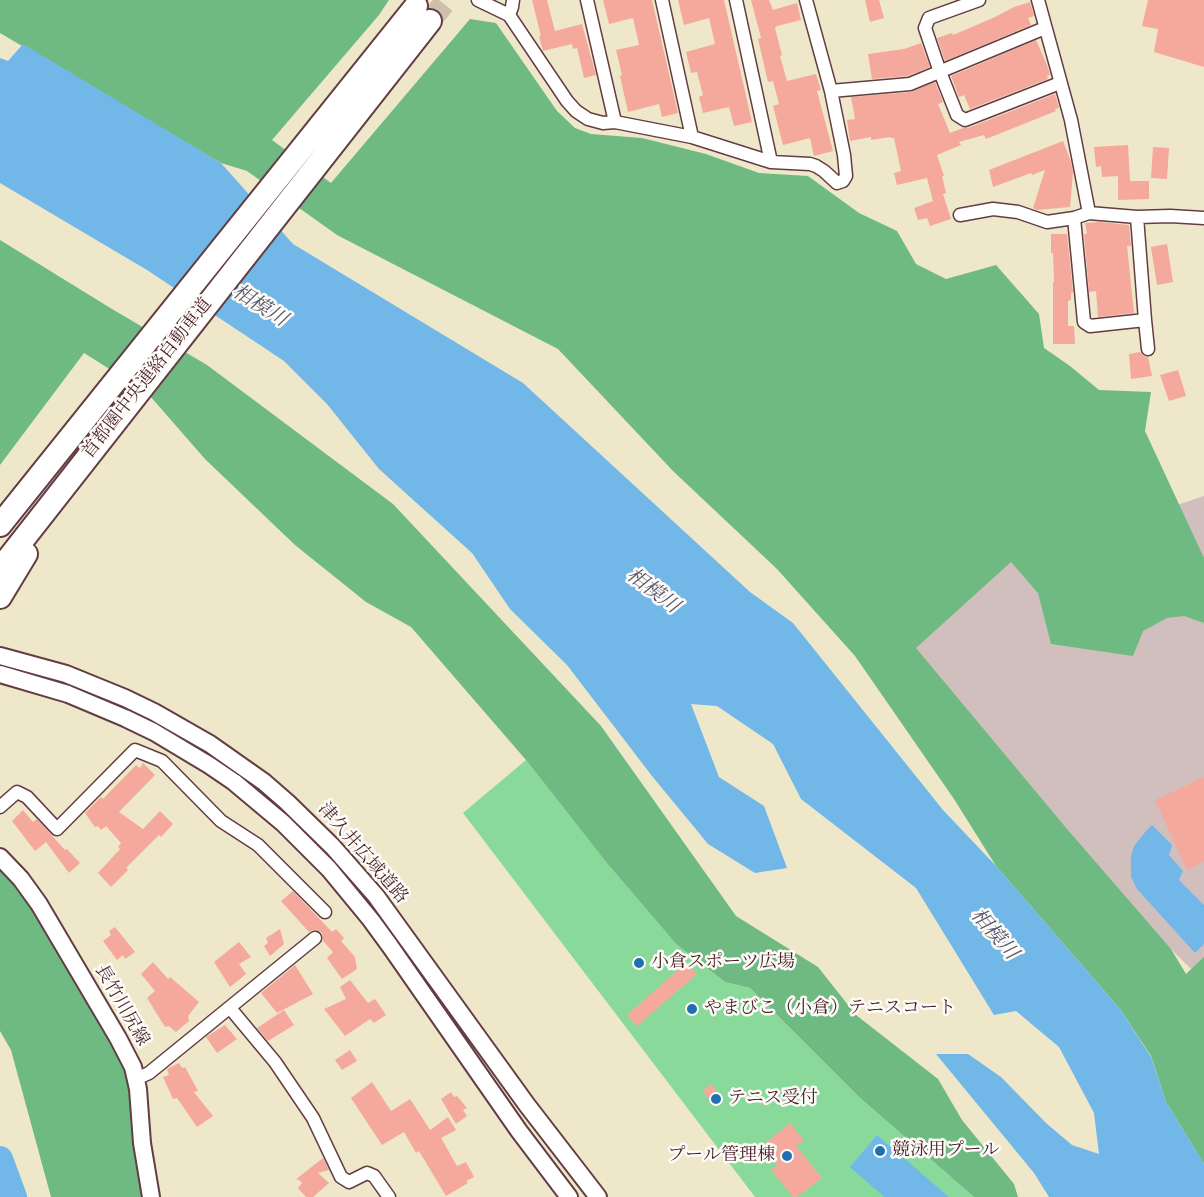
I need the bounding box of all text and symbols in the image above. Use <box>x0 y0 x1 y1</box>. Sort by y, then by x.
water label: 相模川 <box>227 281 291 333</box>
street label: 首都圏中央連絡自動車道 <box>79 294 217 464</box>
water label: 相模川 <box>621 564 683 620</box>
street label: 津久井広域道路 <box>313 799 411 909</box>
water label: 相模川 <box>964 904 1022 966</box>
place label: 小倉スポーツ広場 <box>651 952 795 974</box>
marker: 小倉スポーツ広場 <box>632 956 646 970</box>
street label: 長竹川尻線 <box>89 962 153 1050</box>
place label: やまびこ（小倉）テニスコート <box>704 998 956 1020</box>
marker: やまびこ（小倉）テニスコート <box>685 1002 699 1016</box>
place label: テニス受付 <box>728 1088 818 1110</box>
marker: テニス受付 <box>709 1092 723 1106</box>
place label: 競泳用プール <box>892 1140 999 1162</box>
marker: 競泳用プール <box>873 1144 887 1158</box>
place label: プール管理棟 <box>668 1145 775 1167</box>
marker: プール管理棟 <box>780 1149 794 1163</box>

